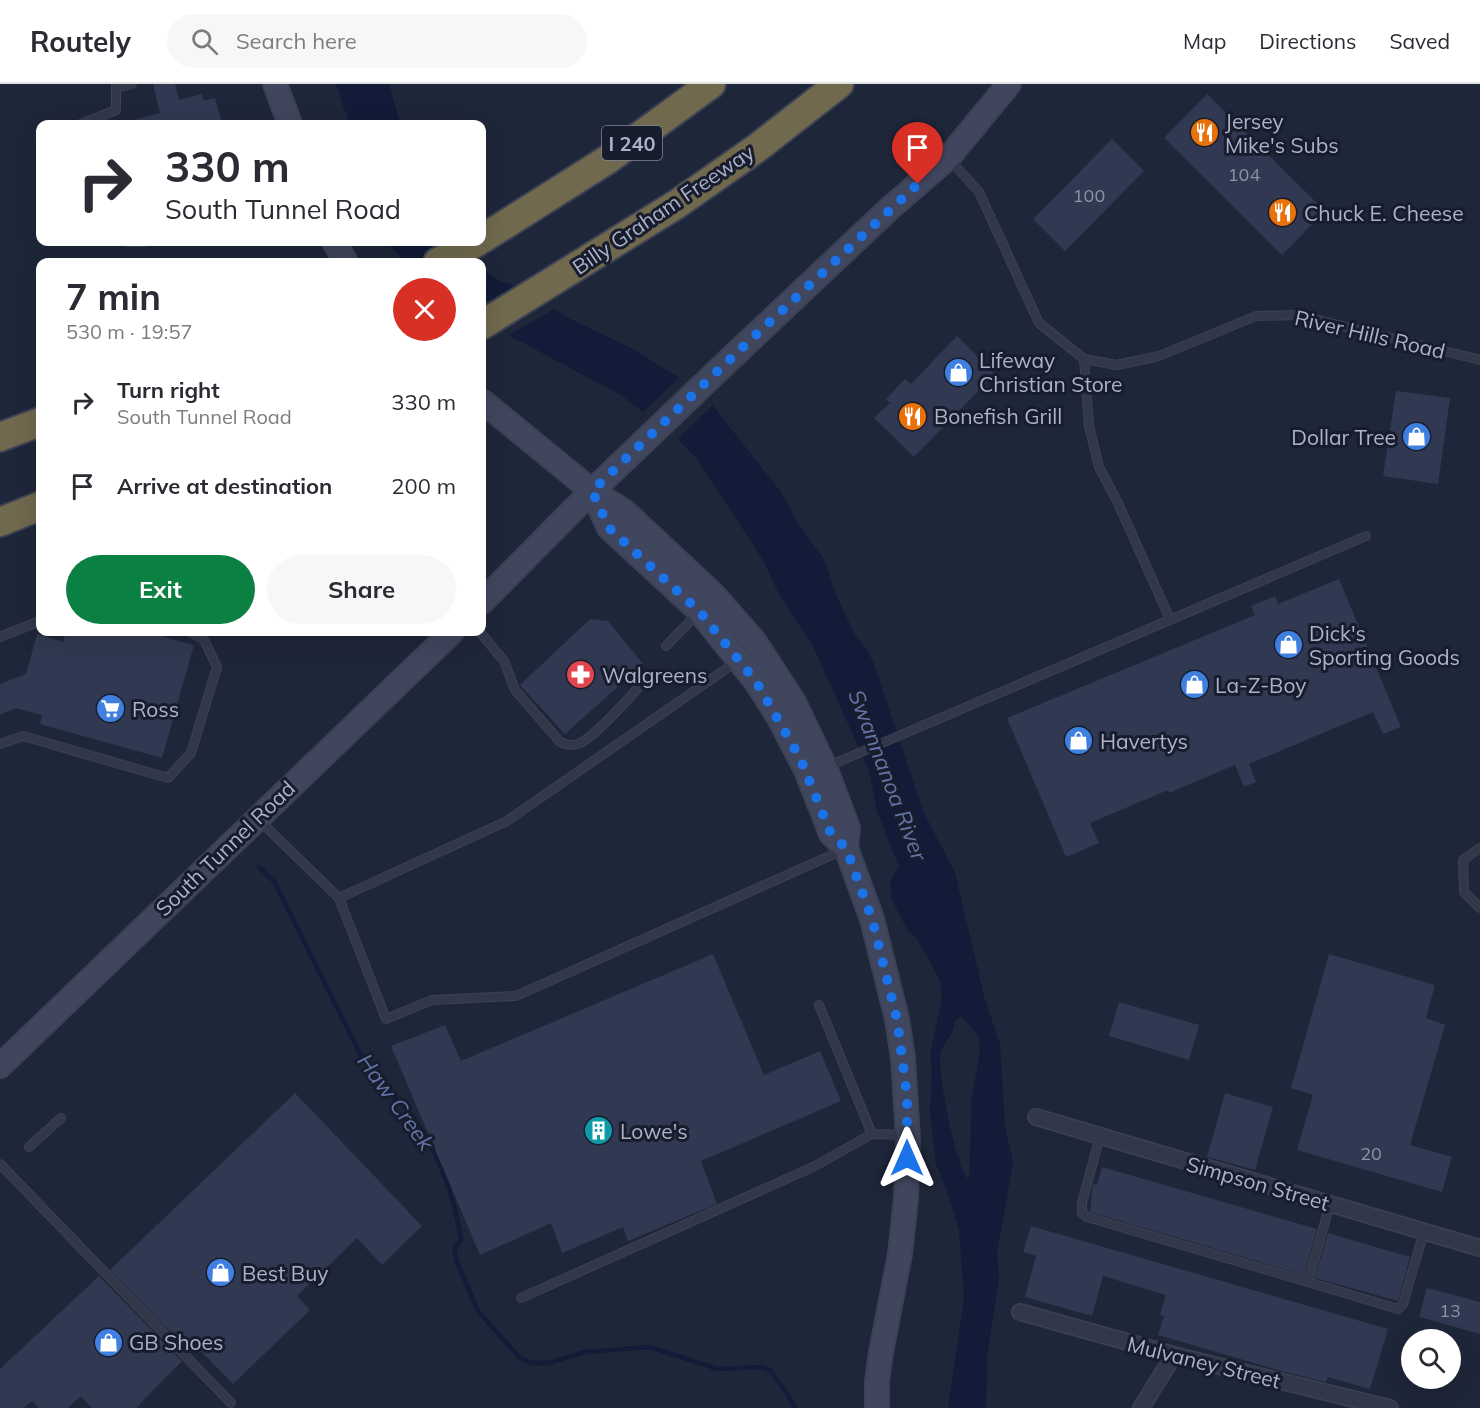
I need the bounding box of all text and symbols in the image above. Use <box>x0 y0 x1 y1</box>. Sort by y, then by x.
search box <box>167 14 587 68</box>
text: Routely <box>30 24 131 59</box>
icon: search <box>188 25 221 58</box>
text: Search here <box>236 27 357 55</box>
text: Map <box>1183 28 1226 54</box>
text: Directions <box>1259 28 1356 54</box>
text: Saved <box>1389 28 1450 54</box>
place label: Jersey Mike's Subs <box>1225 108 1339 158</box>
restaurant icon: Jersey Mike's Subs <box>1188 117 1220 149</box>
pin <box>892 122 943 184</box>
road number: I 240 <box>602 126 662 160</box>
icon: arrive <box>901 131 934 164</box>
street label: Billy Graham Freeway <box>567 138 759 280</box>
text: 330 m <box>165 140 290 193</box>
icon: right <box>66 144 144 222</box>
house number: 104 <box>1228 163 1260 186</box>
house number: 100 <box>1073 184 1105 207</box>
text: South Tunnel Road <box>165 192 401 226</box>
restaurant icon: Chuck E. Cheese <box>1267 197 1299 229</box>
place label: Chuck E. Cheese <box>1304 200 1464 226</box>
text: 7 min <box>66 274 161 319</box>
button: close <box>393 278 456 341</box>
street label: River Hills Road <box>1292 304 1448 364</box>
text: 530 m · 19:57 <box>66 319 192 344</box>
place label: Lifeway Christian Store <box>979 347 1123 397</box>
shop icon: Lifeway Christian Store <box>942 356 974 388</box>
text: Turn right <box>117 376 220 404</box>
icon: right <box>66 386 99 419</box>
text: 330 m <box>391 388 456 416</box>
restaurant icon: Bonefish Grill <box>897 400 929 432</box>
place label: Bonefish Grill <box>934 403 1062 429</box>
text: South Tunnel Road <box>117 404 292 429</box>
shop icon: Dollar Tree <box>1401 421 1433 453</box>
place label: Dollar Tree <box>1291 424 1396 450</box>
icon: arrive <box>66 470 99 503</box>
text: Arrive at destination <box>117 472 332 500</box>
text: 200 m <box>391 472 456 500</box>
button: Exit <box>66 555 255 624</box>
button: Share <box>267 555 456 624</box>
place label: Dick's Sporting Goods <box>1309 620 1460 670</box>
shop icon: Dick's Sporting Goods <box>1272 629 1304 661</box>
pharmacy icon: Walgreens <box>565 659 597 691</box>
place label: Walgreens <box>602 662 707 688</box>
shop icon: La-Z-Boy <box>1178 669 1210 701</box>
place label: La-Z-Boy <box>1215 672 1306 698</box>
water label: Swannanoa River <box>843 686 934 865</box>
supermarket icon: Ross <box>95 693 127 725</box>
place label: Ross <box>132 696 179 722</box>
shop icon: Havertys <box>1063 725 1095 757</box>
place label: Havertys <box>1100 728 1188 754</box>
street label: South Tunnel Road <box>150 775 300 921</box>
water label: Haw Creek <box>351 1048 441 1156</box>
building icon: Lowe's <box>583 1115 615 1147</box>
place label: Lowe's <box>620 1118 688 1144</box>
position arrow <box>875 1126 939 1190</box>
house number: 20 <box>1360 1142 1382 1165</box>
street label: Simpson Street <box>1184 1150 1332 1216</box>
shop icon: Best Buy <box>205 1257 237 1289</box>
place label: Best Buy <box>242 1260 328 1286</box>
house number: 13 <box>1439 1299 1461 1322</box>
shop icon: GB Shoes <box>92 1326 124 1358</box>
place label: GB Shoes <box>129 1329 223 1355</box>
map controls <box>1401 1329 1461 1389</box>
button: search <box>1401 1329 1461 1389</box>
street label: Mulvaney Street <box>1125 1330 1283 1394</box>

